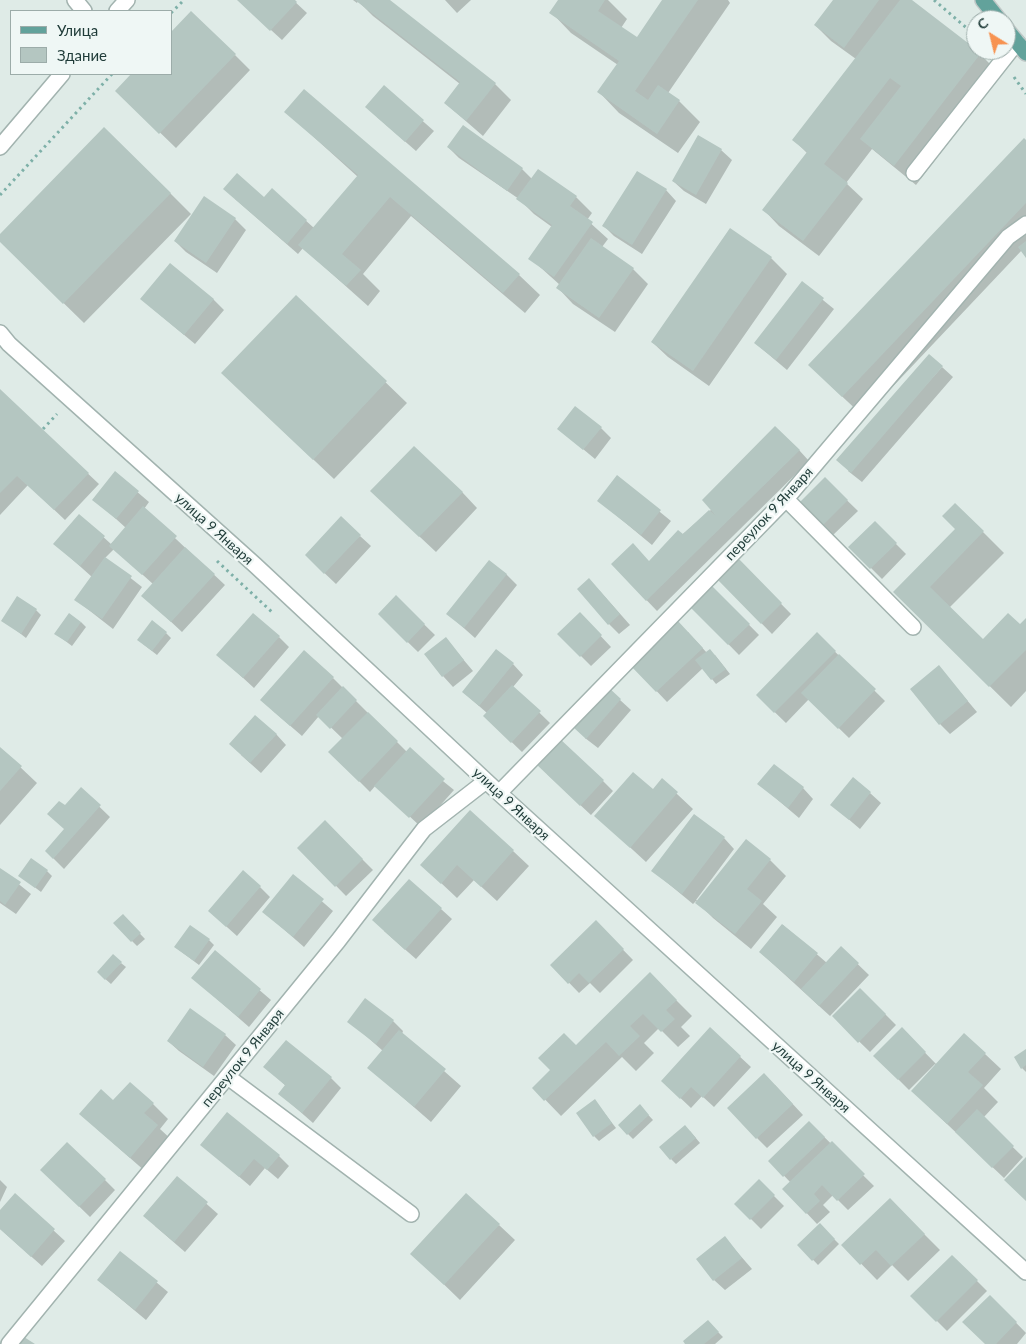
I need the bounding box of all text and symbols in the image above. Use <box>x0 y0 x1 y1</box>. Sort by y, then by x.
legend <box>10 10 172 75</box>
north arrow <box>966 10 1016 60</box>
text: С <box>974 14 991 33</box>
text: Улица <box>57 21 98 39</box>
text: Здание <box>57 46 107 64</box>
street label: переулок 9 Января <box>722 464 816 564</box>
street label: улица 9 Января <box>172 490 256 568</box>
street label: улица 9 Января <box>469 764 553 844</box>
street label: переулок 9 Января <box>198 1006 288 1110</box>
street label: улица 9 Января <box>769 1038 853 1116</box>

